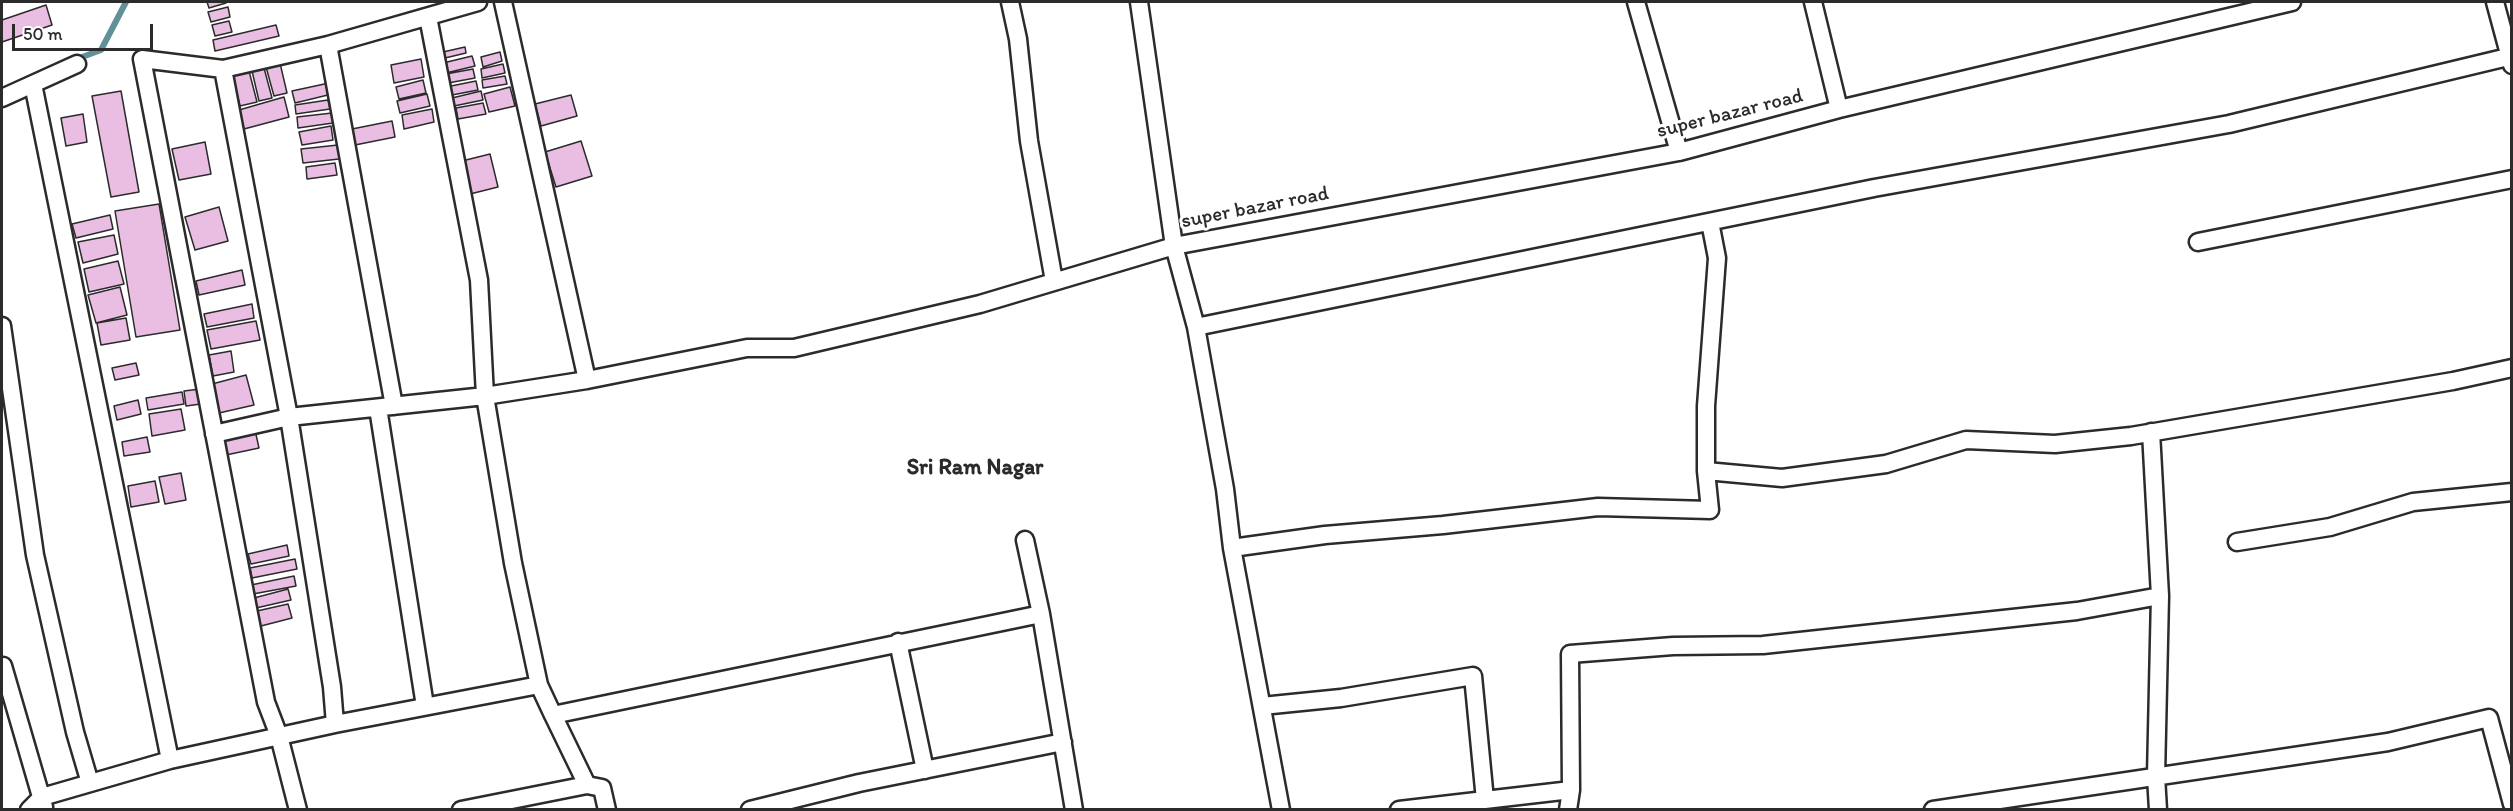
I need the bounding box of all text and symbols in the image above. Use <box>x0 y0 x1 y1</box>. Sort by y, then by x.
scale bar <box>15 12 156 50</box>
text: 50 m <box>23 23 63 45</box>
street label: super bazar road <box>1654 84 1806 144</box>
street label: super bazar road <box>1179 181 1331 235</box>
district label: Sri Ram Nagar <box>907 455 1043 481</box>

